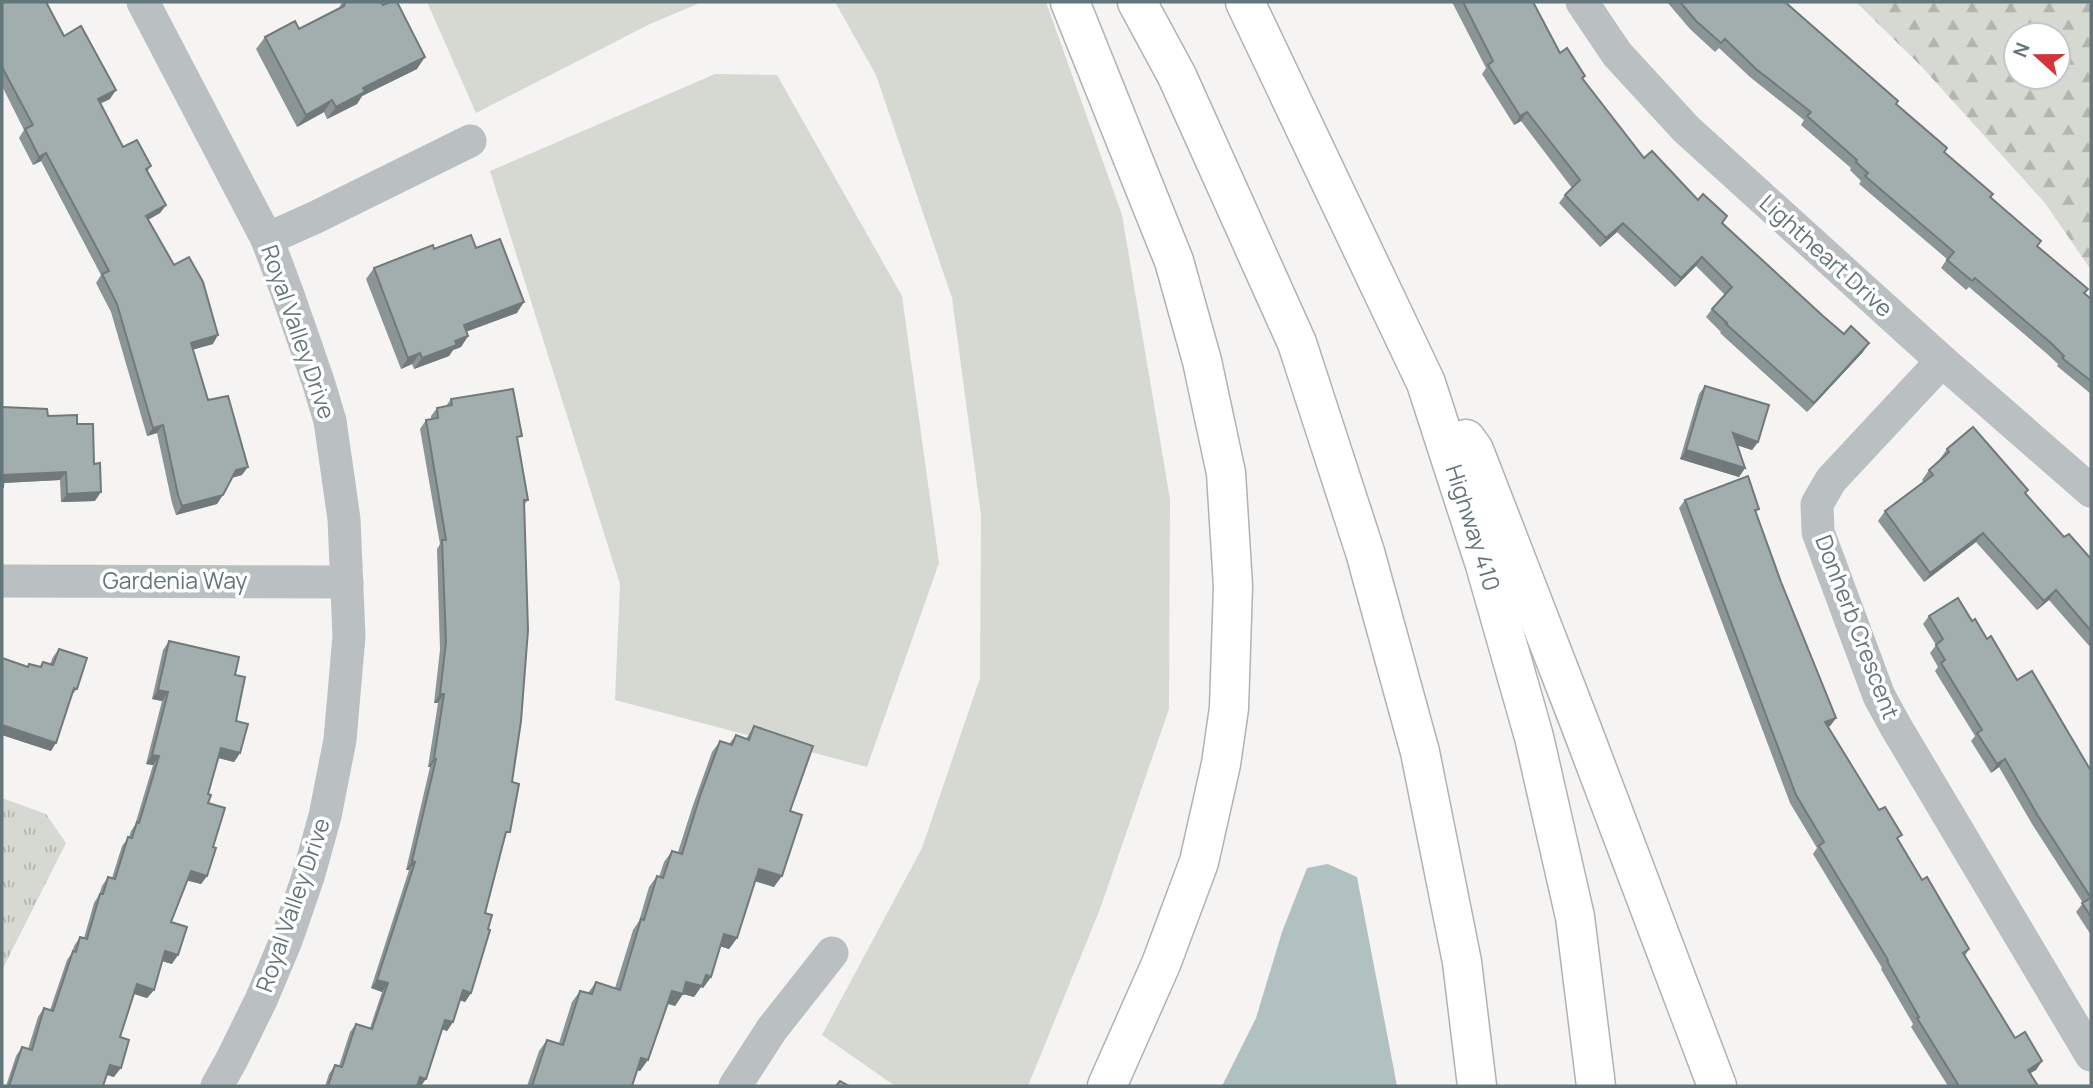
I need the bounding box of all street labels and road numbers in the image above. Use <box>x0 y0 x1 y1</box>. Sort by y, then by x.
street label: Lightheart Drive <box>1753 187 1900 324</box>
street label: Royal Valley Drive <box>254 240 344 423</box>
street label: Highway 410 <box>1438 460 1509 594</box>
street label: Donherb Crescent <box>1808 530 1908 723</box>
street label: Gardenia Way <box>103 564 247 596</box>
street label: Royal Valley Drive <box>247 813 337 996</box>

